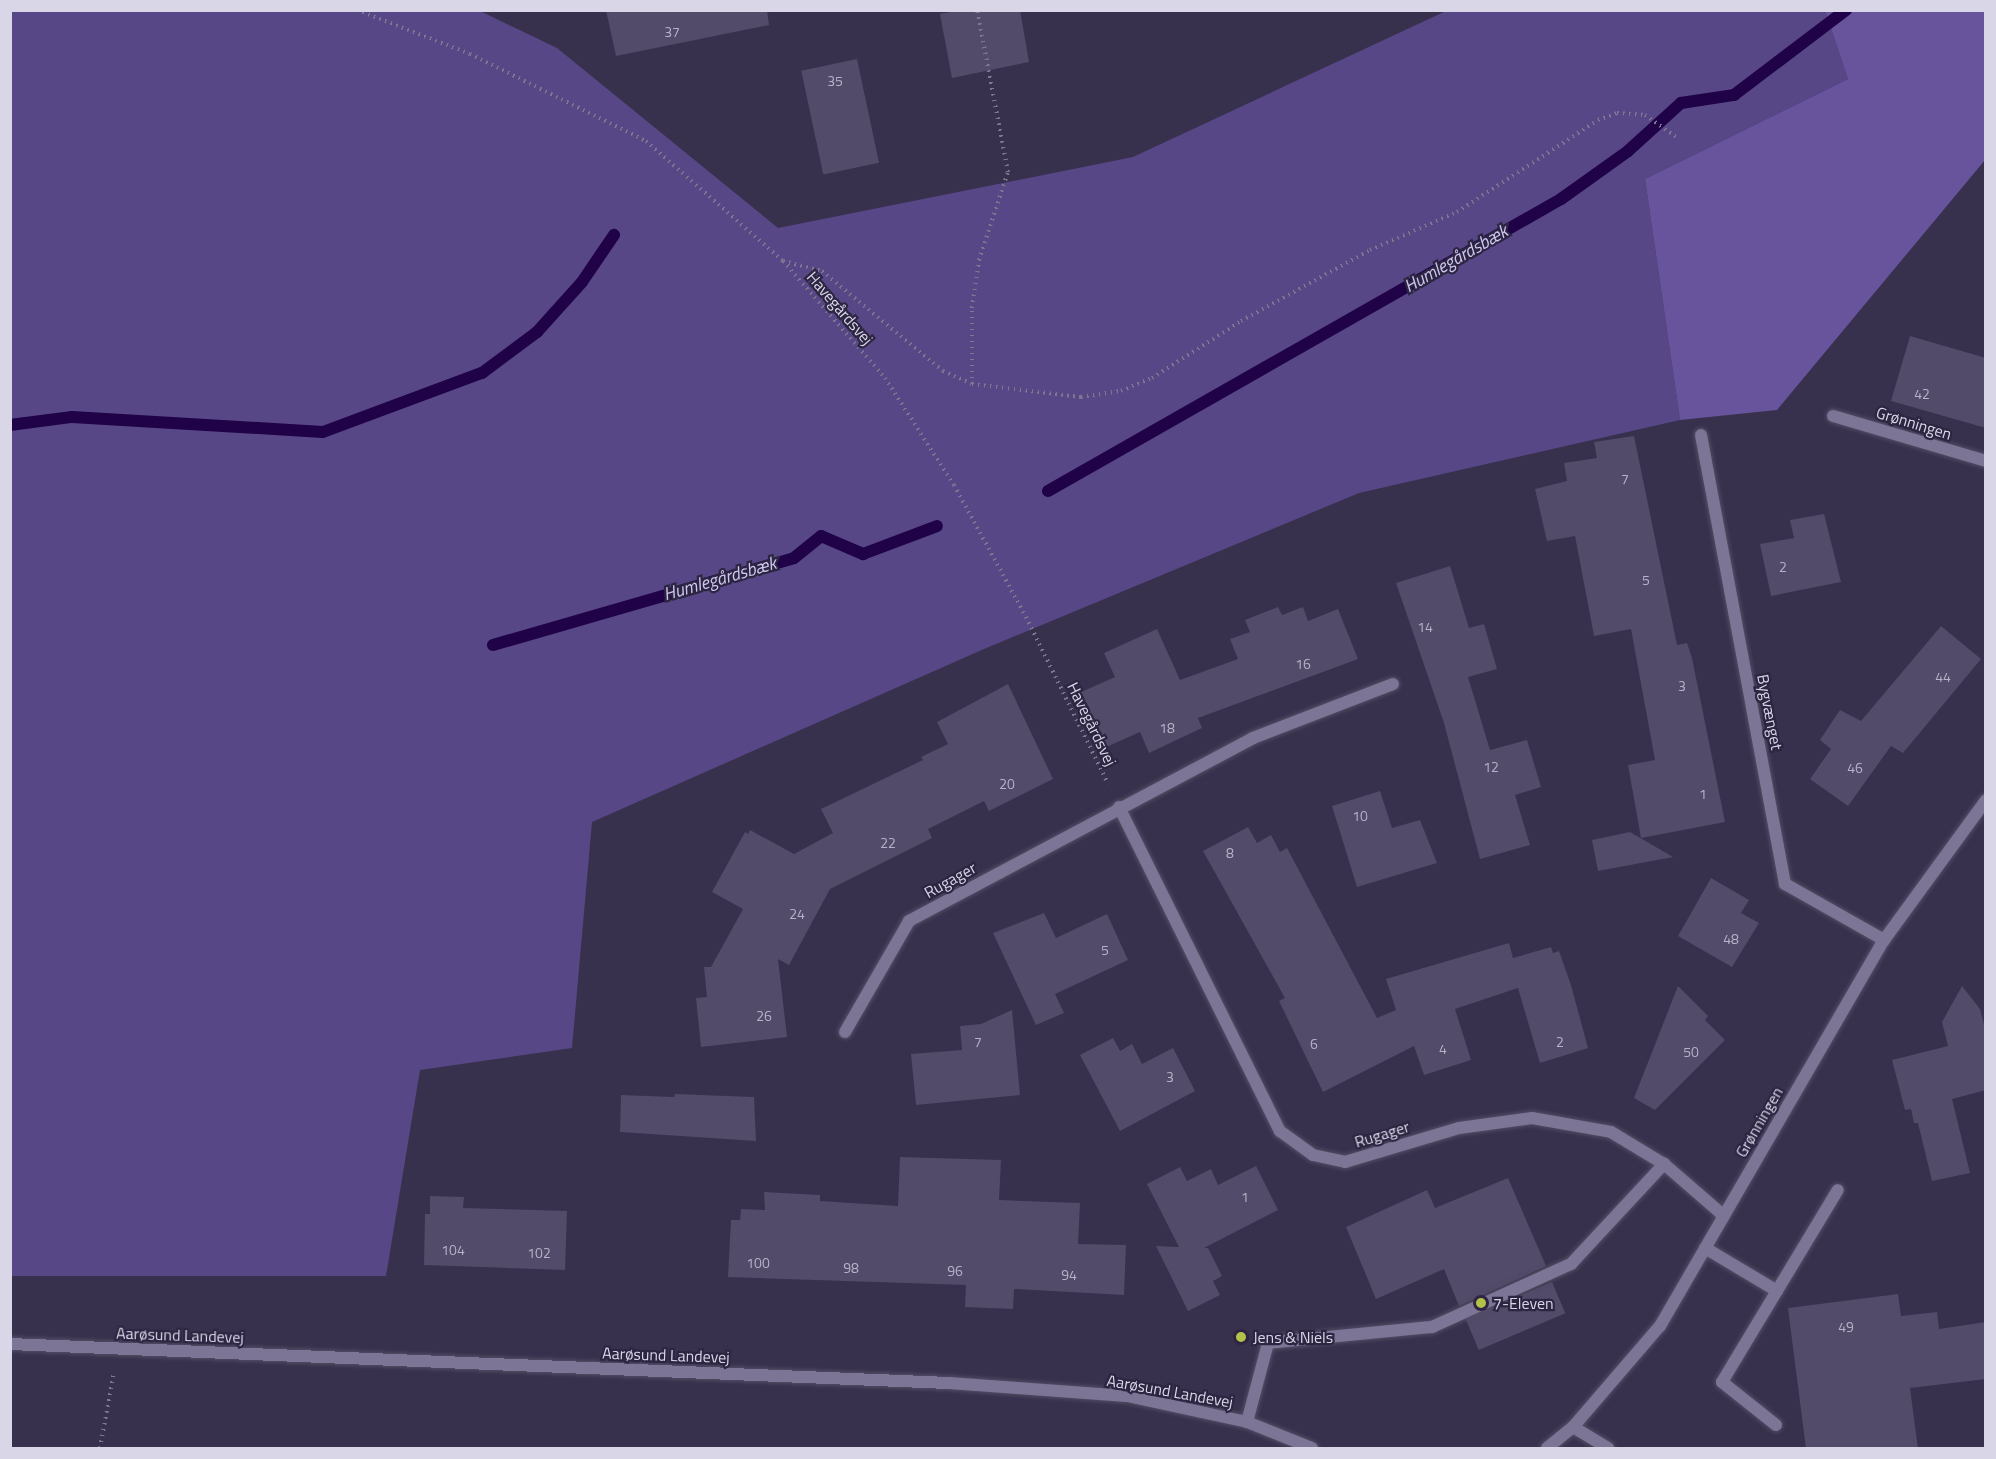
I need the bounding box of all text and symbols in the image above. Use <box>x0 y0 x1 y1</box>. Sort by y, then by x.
house number: 37 <box>664 24 680 40</box>
house number: 35 <box>827 73 843 89</box>
water label: Humlegårdsbæk <box>1400 221 1512 297</box>
street label: Havegårdsvej <box>803 267 877 349</box>
house number: 42 <box>1914 386 1930 402</box>
street label: Grønningen <box>1874 402 1954 444</box>
house number: 7 <box>1621 471 1629 487</box>
water label: Humlegårdsbæk <box>661 553 779 605</box>
house number: 2 <box>1779 559 1787 575</box>
house number: 5 <box>1642 572 1650 588</box>
house number: 14 <box>1417 619 1433 635</box>
house number: 16 <box>1295 656 1311 672</box>
house number: 44 <box>1935 669 1951 685</box>
street label: Bygvænget <box>1753 673 1787 751</box>
house number: 3 <box>1678 678 1686 694</box>
street label: Havegårdsvej <box>1063 679 1121 769</box>
house number: 18 <box>1159 720 1175 736</box>
house number: 12 <box>1483 759 1499 775</box>
house number: 46 <box>1847 760 1863 776</box>
house number: 20 <box>999 776 1015 792</box>
house number: 1 <box>1699 786 1707 802</box>
house number: 10 <box>1352 808 1368 824</box>
house number: 22 <box>880 835 896 851</box>
house number: 8 <box>1226 845 1234 861</box>
street label: Rugager <box>921 858 979 902</box>
house number: 24 <box>789 906 805 922</box>
house number: 48 <box>1723 931 1739 947</box>
house number: 5 <box>1101 942 1109 958</box>
house number: 26 <box>756 1008 772 1024</box>
house number: 7 <box>974 1034 982 1050</box>
house number: 2 <box>1556 1034 1564 1050</box>
house number: 6 <box>1310 1036 1318 1052</box>
house number: 4 <box>1439 1041 1447 1057</box>
house number: 50 <box>1683 1044 1699 1060</box>
house number: 3 <box>1166 1069 1174 1085</box>
street label: Grønningen <box>1731 1083 1787 1161</box>
street label: Rugager <box>1352 1117 1412 1151</box>
house number: 1 <box>1241 1189 1249 1205</box>
house number: 104 <box>441 1242 465 1258</box>
house number: 102 <box>527 1245 551 1261</box>
house number: 100 <box>746 1255 770 1271</box>
house number: 98 <box>843 1260 859 1276</box>
house number: 96 <box>947 1263 963 1279</box>
house number: 94 <box>1061 1267 1077 1283</box>
place label: 7-Eleven <box>1493 1293 1554 1313</box>
marker: 7-Eleven <box>1474 1296 1488 1310</box>
house number: 49 <box>1838 1319 1854 1335</box>
street label: Aarøsund Landevej <box>116 1323 244 1347</box>
place label: Jens & Niels <box>1253 1327 1333 1347</box>
marker: Jens & Niels <box>1234 1330 1248 1344</box>
street label: Aarøsund Landevej <box>602 1343 730 1367</box>
street label: Aarøsund Landevej <box>1105 1370 1235 1412</box>

